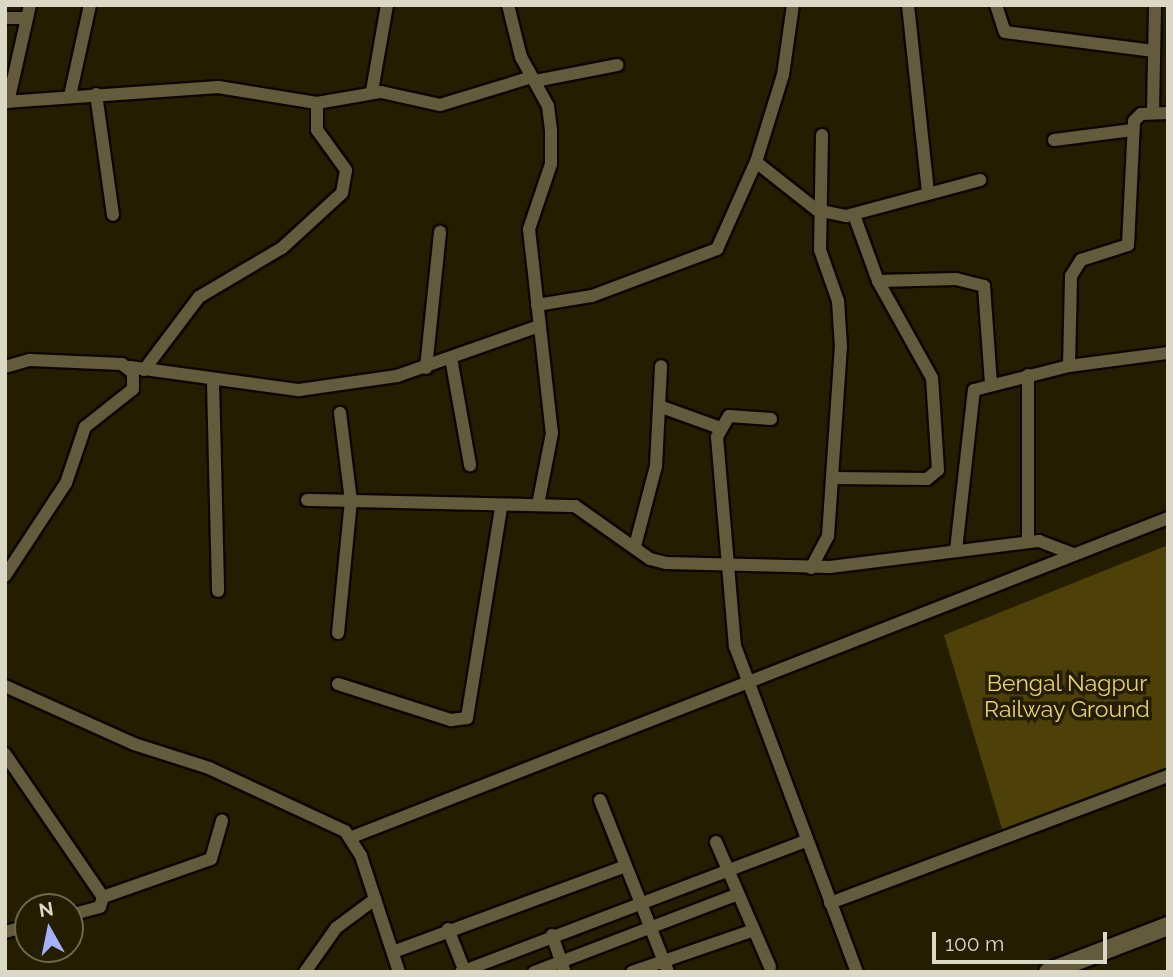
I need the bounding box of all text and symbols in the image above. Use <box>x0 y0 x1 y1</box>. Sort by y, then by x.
park label: Bengal Nagpur Railway Ground <box>984 669 1150 723</box>
north arrow <box>14 893 84 963</box>
text: N <box>37 897 55 921</box>
scale bar <box>935 918 1110 962</box>
text: 100 m <box>945 931 1004 956</box>

